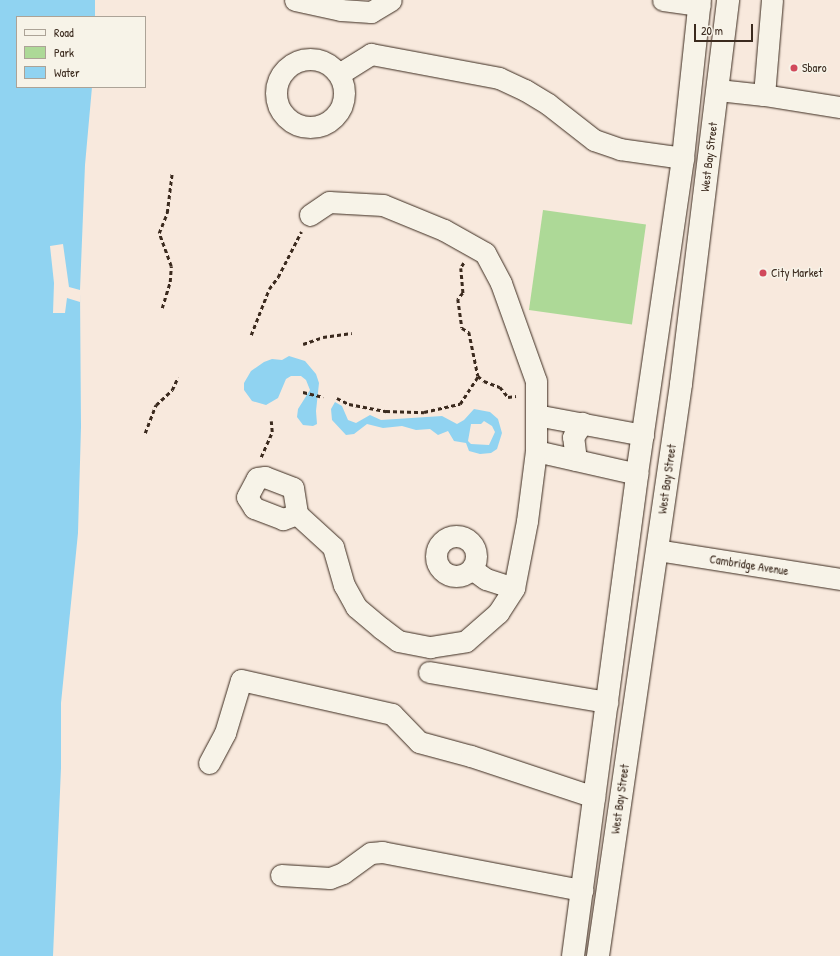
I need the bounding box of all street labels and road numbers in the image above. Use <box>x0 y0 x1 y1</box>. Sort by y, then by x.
street label: West Bay Street <box>698 121 720 193</box>
street label: West Bay Street <box>655 443 679 515</box>
street label: Cambridge Avenue <box>709 552 789 578</box>
street label: West Bay Street <box>608 763 632 835</box>

